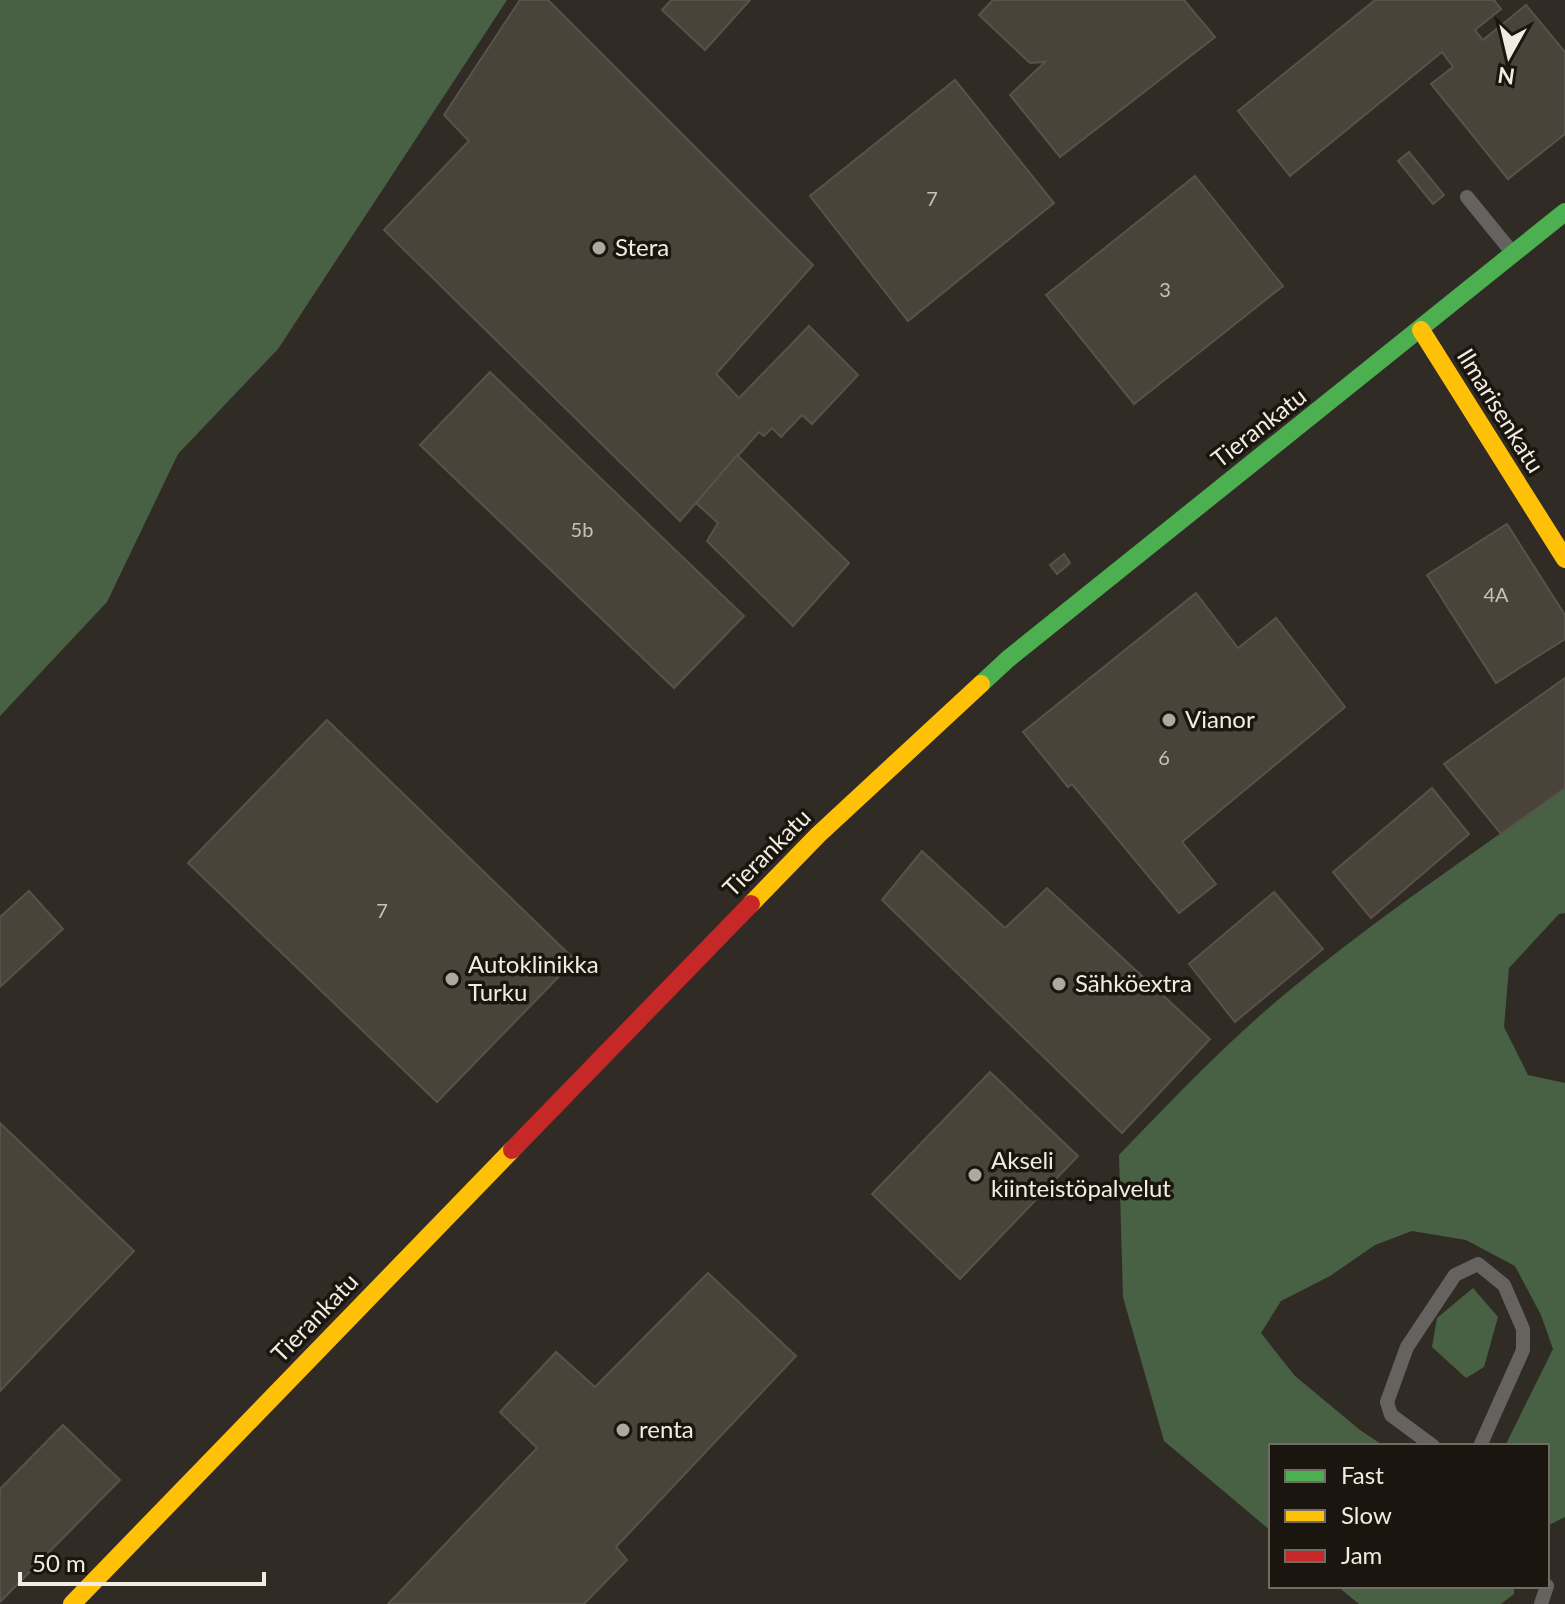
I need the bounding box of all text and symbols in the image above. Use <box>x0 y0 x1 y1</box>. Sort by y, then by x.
north arrow <box>1469 16 1549 96</box>
text: N <box>1496 62 1516 91</box>
house number: 7 <box>926 186 938 210</box>
place label: Stera <box>615 232 669 261</box>
marker: Stera <box>590 239 608 257</box>
house number: 3 <box>1159 277 1171 301</box>
street label: Ilmarisenkatu <box>1452 343 1551 478</box>
street label: Tierankatu <box>1205 381 1311 473</box>
house number: 5b <box>571 517 593 541</box>
house number: 4A <box>1483 582 1509 606</box>
place label: Vianor <box>1185 704 1255 733</box>
marker: Vianor <box>1160 711 1178 729</box>
house number: 6 <box>1158 745 1170 769</box>
street label: Tierankatu <box>716 802 816 902</box>
house number: 7 <box>376 898 388 922</box>
place label: Autoklinikka Turku <box>468 949 599 1006</box>
place label: Sähköextra <box>1075 968 1192 997</box>
marker: Autoklinikka Turku <box>443 970 461 988</box>
marker: Sähköextra <box>1050 975 1068 993</box>
place label: Akseli kiinteistöpalvelut <box>991 1145 1171 1202</box>
marker: Akseli kiinteistöpalvelut <box>966 1166 984 1184</box>
street label: Tierankatu <box>264 1266 363 1367</box>
place label: renta <box>639 1414 694 1443</box>
marker: renta <box>614 1421 632 1439</box>
legend <box>1269 1444 1549 1588</box>
text: Fast <box>1341 1460 1384 1489</box>
text: Slow <box>1341 1500 1392 1529</box>
scale bar <box>20 1536 264 1586</box>
text: Jam <box>1341 1540 1382 1569</box>
text: 50 m <box>32 1548 86 1577</box>

